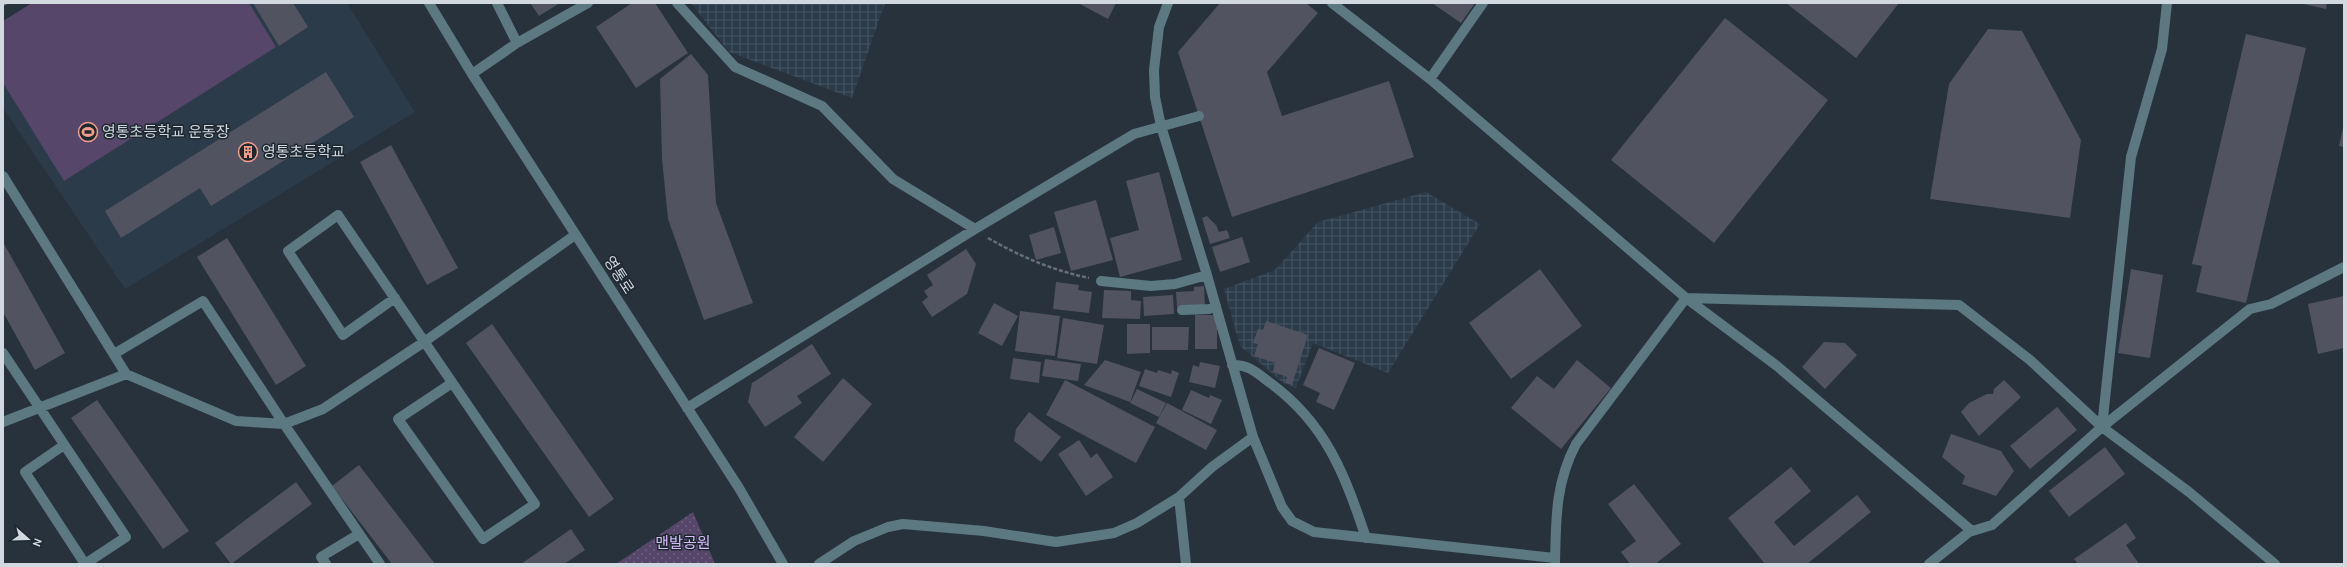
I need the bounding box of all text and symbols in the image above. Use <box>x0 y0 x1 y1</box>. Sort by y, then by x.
sports icon: 영통초등학교 운동장 <box>77 121 99 143</box>
place label: 영통초등학교 운동장 <box>102 123 230 141</box>
building icon: 영통초등학교 <box>237 141 259 163</box>
place label: 영통초등학교 <box>262 143 345 161</box>
street label: 영통로 <box>600 253 638 297</box>
north arrow <box>8 519 48 559</box>
park label: 맨발공원 <box>655 534 711 552</box>
text: N <box>29 536 45 548</box>

